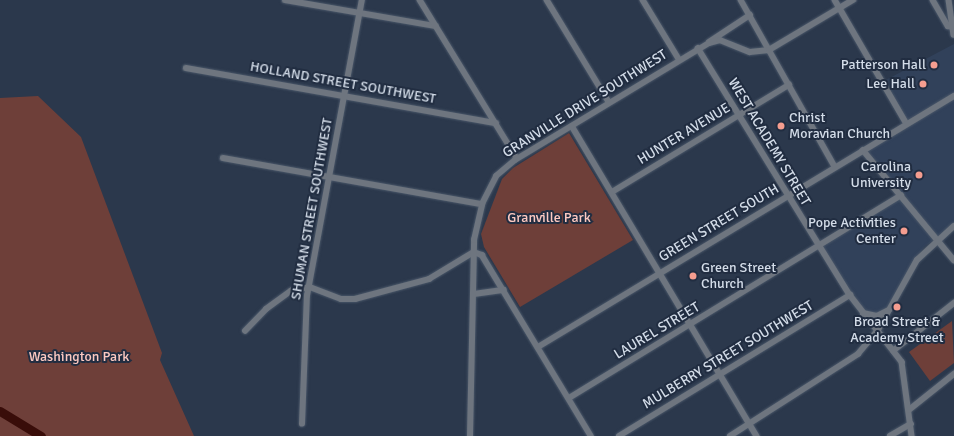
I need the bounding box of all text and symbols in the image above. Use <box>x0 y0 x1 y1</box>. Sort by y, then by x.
street label: GRANVILLE DRIVE SOUTHWEST <box>500 46 670 162</box>
place label: Patterson Hall <box>841 57 926 73</box>
street label: HOLLAND STREET SOUTHWEST <box>249 58 437 108</box>
marker: Patterson Hall <box>929 60 939 70</box>
street label: WEST ACADEMY STREET <box>724 75 814 209</box>
place label: Lee Hall <box>866 76 915 92</box>
marker: Lee Hall <box>918 79 928 89</box>
street label: HUNTER AVENUE <box>635 100 733 168</box>
place label: Christ Moravian Church <box>789 110 890 142</box>
street label: SHUMAN STREET SOUTHWEST <box>288 117 336 301</box>
marker: Christ Moravian Church <box>776 121 786 131</box>
place label: Carolina University <box>851 159 911 192</box>
marker: Carolina University <box>914 170 924 180</box>
street label: GREEN STREET SOUTH <box>656 181 782 265</box>
park label: Granville Park <box>507 210 591 226</box>
place label: Pope Activities Center <box>808 215 896 248</box>
marker: Pope Activities Center <box>899 226 909 236</box>
place label: Green Street Church <box>701 260 776 292</box>
marker: Green Street Church <box>688 271 698 281</box>
street label: MULBERRY STREET SOUTHWEST <box>640 297 816 413</box>
street label: LAUREL STREET <box>611 299 703 363</box>
marker: Broad Street & Academy Street <box>892 302 902 312</box>
place label: Broad Street & Academy Street <box>850 314 944 346</box>
park label: Washington Park <box>29 349 129 365</box>

